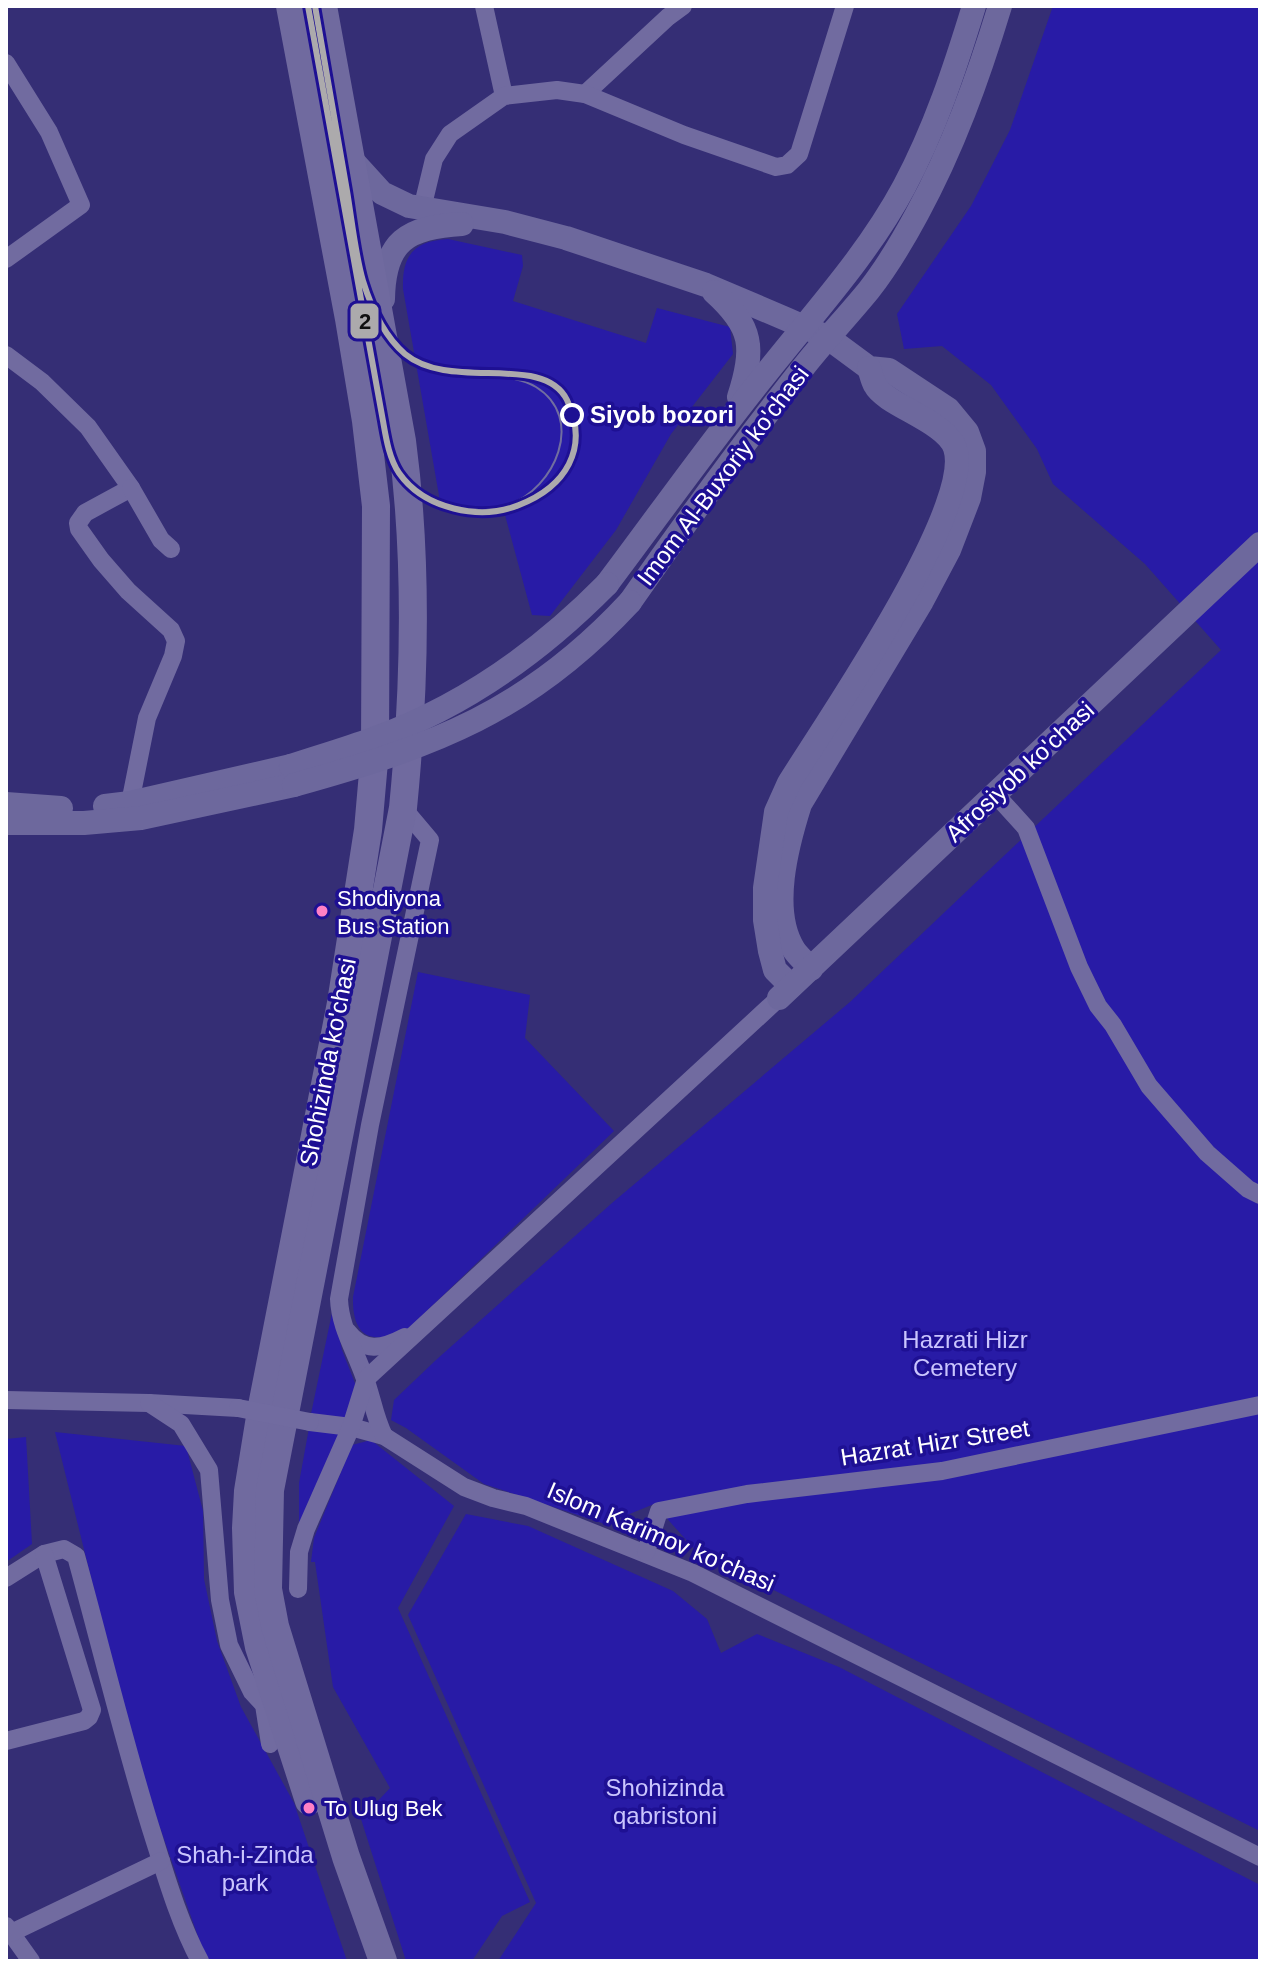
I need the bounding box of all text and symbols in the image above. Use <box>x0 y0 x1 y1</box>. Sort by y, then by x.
line badge: 2 <box>349 302 380 340</box>
text: 2 <box>359 309 371 334</box>
street label: Imom Al-Buxoriy ko'chasi <box>631 361 814 591</box>
place label: Siyob bozori <box>590 401 734 428</box>
marker: Siyob bozori <box>561 404 583 426</box>
street label: Afrosiyob ko'chasi <box>940 696 1099 847</box>
place label: Shodiyona Bus Station <box>337 886 450 939</box>
marker: Shodiyona Bus Station <box>314 903 330 919</box>
street label: Shohizinda ko'chasi <box>294 956 361 1168</box>
park label: Hazrati Hizr Cemetery <box>902 1326 1028 1381</box>
street label: Hazrat Hizr Street <box>839 1414 1032 1471</box>
street label: Islom Karimov ko'chasi <box>543 1476 779 1597</box>
park label: Shohizinda qabristoni <box>606 1774 725 1829</box>
place label: To Ulug Bek <box>324 1796 444 1821</box>
marker: To Ulug Bek <box>301 1800 317 1816</box>
park label: Shah-i-Zinda park <box>176 1841 314 1896</box>

